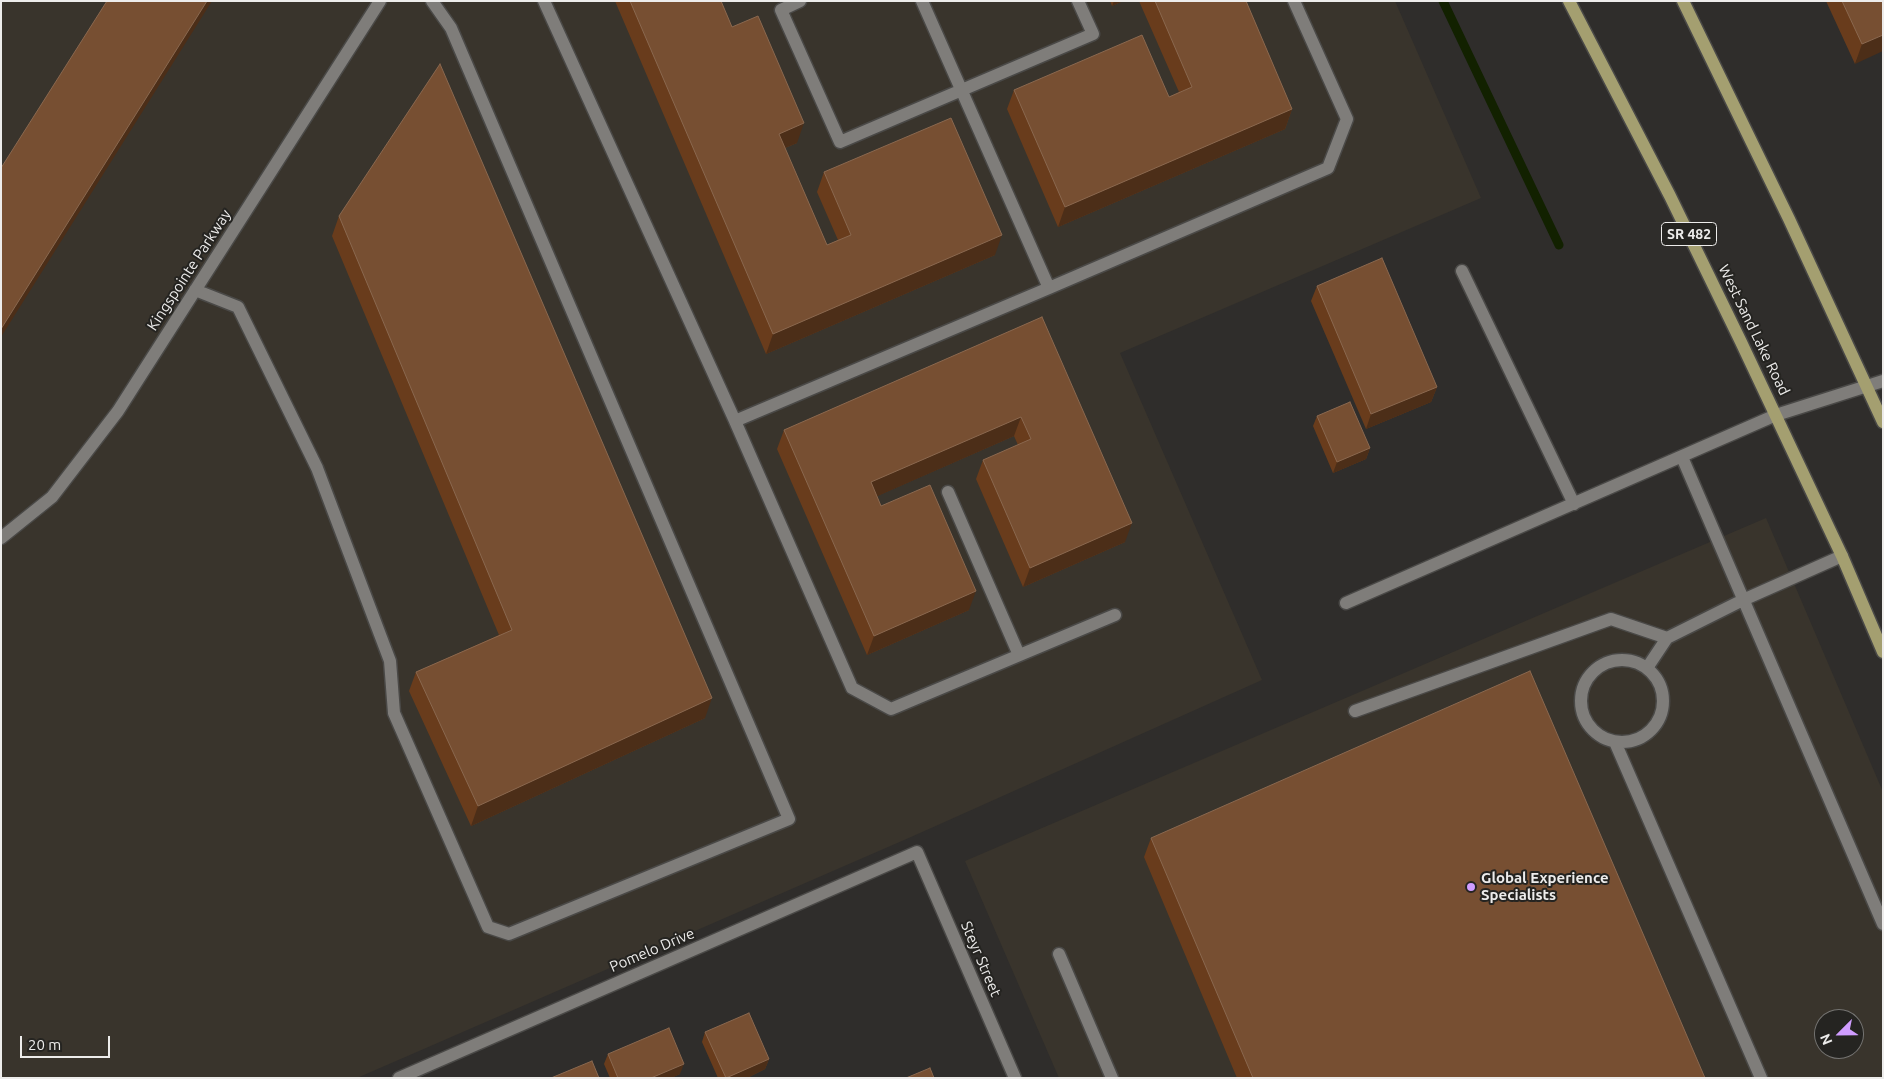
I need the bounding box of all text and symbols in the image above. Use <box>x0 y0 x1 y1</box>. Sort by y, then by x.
street label: Kingspointe Parkway <box>143 206 235 334</box>
road number: SR 482 <box>1662 222 1716 245</box>
street label: West Sand Lake Road <box>1715 262 1793 398</box>
place label: Global Experience Specialists <box>1481 869 1609 904</box>
marker: Global Experience Specialists <box>1465 881 1477 893</box>
street label: Steyr Street <box>957 919 1005 999</box>
street label: Pomelo Drive <box>607 924 697 976</box>
north arrow <box>1814 1009 1864 1059</box>
scale bar <box>22 1026 112 1058</box>
text: N <box>1817 1032 1836 1047</box>
text: 20 m <box>28 1036 61 1053</box>

